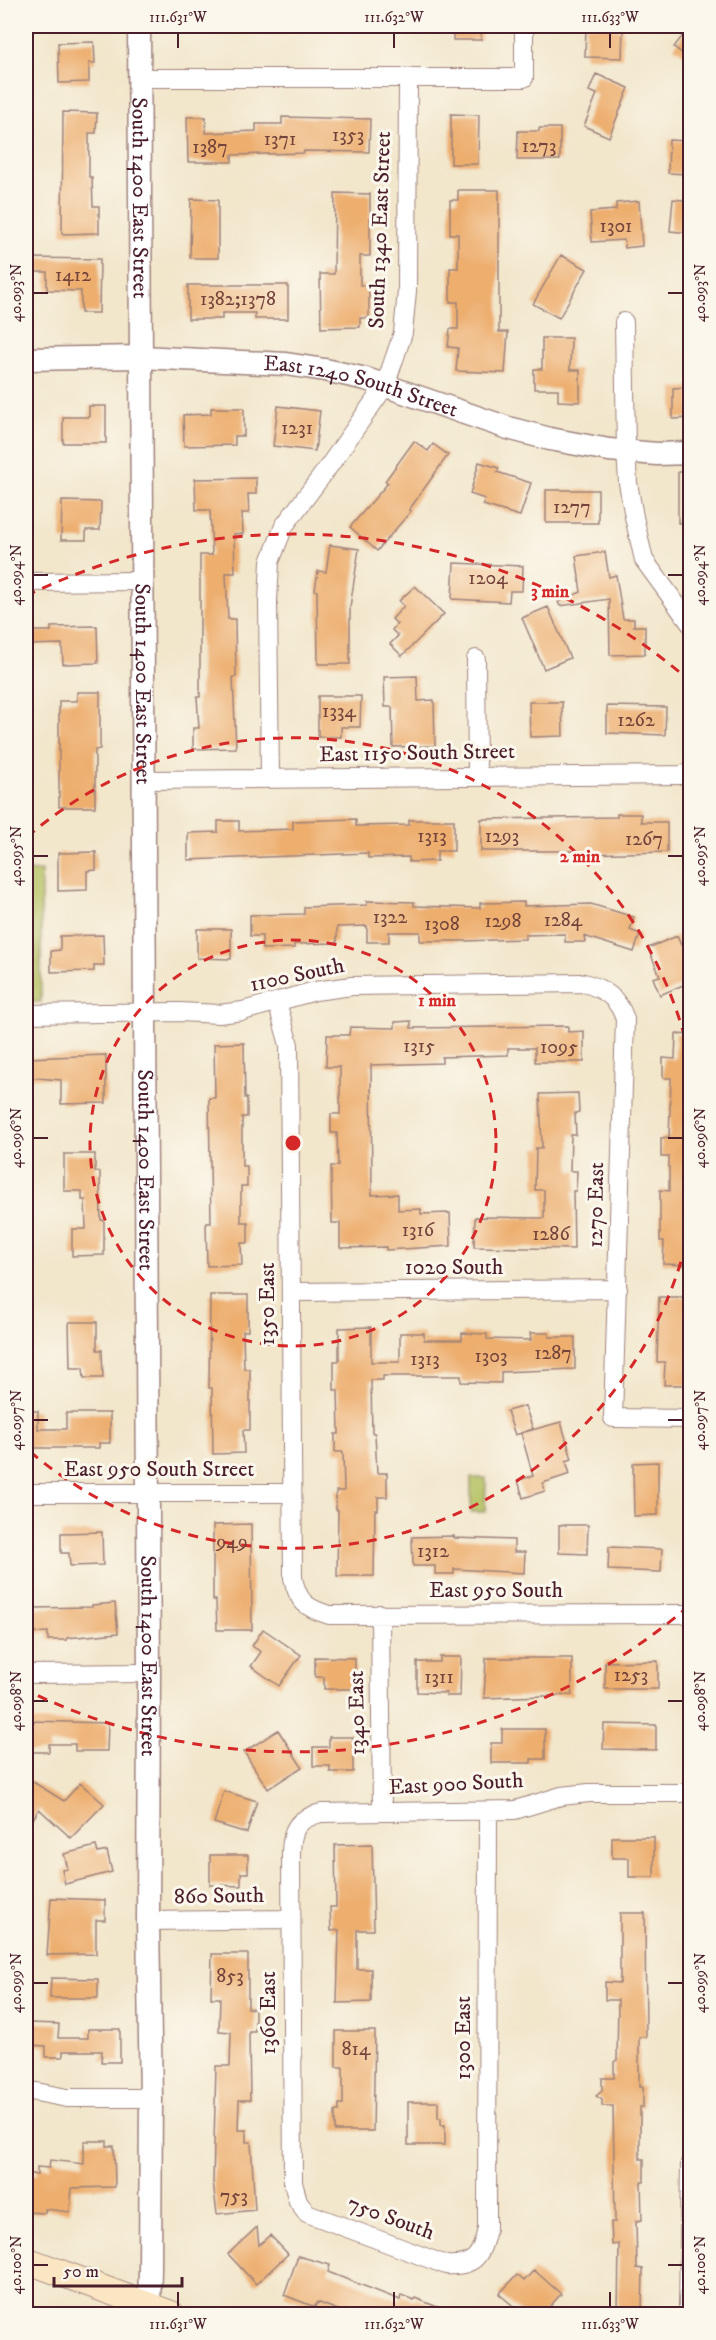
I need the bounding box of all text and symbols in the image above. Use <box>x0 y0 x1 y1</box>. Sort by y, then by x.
text: 111.631°W <box>149 8 207 27</box>
text: 111.632°W <box>364 8 424 27</box>
text: 111.633°W <box>581 8 639 27</box>
street label: South 1400 East Street <box>126 97 154 299</box>
house number: 1353 <box>332 123 364 148</box>
house number: 1371 <box>264 127 296 152</box>
street label: South 1340 East Street <box>363 131 397 329</box>
house number: 1273 <box>522 134 556 159</box>
house number: 1387 <box>192 135 228 160</box>
house number: 1301 <box>600 214 632 239</box>
house number: 1412 <box>55 263 91 288</box>
text: 40.093°N <box>7 264 26 322</box>
text: 40.093°N <box>691 264 710 322</box>
house number: 1382;1378 <box>200 287 276 312</box>
street label: East 1240 South Street <box>263 349 462 423</box>
house number: 1231 <box>281 416 313 441</box>
house number: 1277 <box>553 495 591 520</box>
text: 40.094°N <box>7 544 26 606</box>
text: 40.094°N <box>691 544 710 606</box>
house number: 1204 <box>468 566 508 591</box>
text: 3 min <box>531 581 570 603</box>
street label: South 1400 East Street <box>129 583 157 785</box>
house number: 1334 <box>322 699 356 724</box>
house number: 1262 <box>617 708 655 733</box>
street label: East 1150 South Street <box>319 738 515 768</box>
house number: 1313 <box>417 824 447 849</box>
house number: 1293 <box>485 824 519 849</box>
text: 40.095°N <box>7 826 26 886</box>
text: 40.095°N <box>691 826 710 886</box>
house number: 1267 <box>625 827 663 852</box>
text: 2 min <box>560 846 601 868</box>
house number: 1322 <box>373 905 407 930</box>
house number: 1284 <box>544 908 583 933</box>
house number: 1298 <box>484 909 522 934</box>
house number: 1308 <box>424 912 460 937</box>
street label: 1100 South <box>247 952 347 998</box>
text: 1 min <box>418 990 457 1012</box>
house number: 1315 <box>403 1034 435 1059</box>
house number: 1095 <box>540 1035 578 1060</box>
street label: South 1400 East Street <box>132 1069 160 1271</box>
text: 40.096°N <box>7 1108 26 1168</box>
text: 40.096°N <box>691 1108 710 1168</box>
centre of rings <box>283 1133 303 1153</box>
street label: 1270 East <box>582 1162 610 1248</box>
house number: 1316 <box>402 1218 435 1243</box>
house number: 1286 <box>532 1222 570 1247</box>
street label: 1020 South <box>405 1254 504 1281</box>
street label: 1350 East <box>254 1262 281 1346</box>
house number: 1287 <box>534 1341 572 1366</box>
house number: 1303 <box>474 1344 508 1369</box>
house number: 1313 <box>410 1347 440 1372</box>
text: 40.097°N <box>7 1390 26 1450</box>
text: 40.097°N <box>691 1390 710 1450</box>
street label: East 950 South Street <box>64 1456 254 1483</box>
house number: 949 <box>215 1530 248 1555</box>
house number: 1312 <box>417 1539 449 1564</box>
street label: South 1400 East Street <box>135 1555 163 1757</box>
street label: East 950 South <box>429 1577 563 1604</box>
house number: 1253 <box>614 1663 648 1688</box>
house number: 1311 <box>424 1665 454 1690</box>
street label: 1340 East <box>343 1670 371 1756</box>
text: 40.098°N <box>7 1671 26 1731</box>
text: 40.098°N <box>691 1671 710 1731</box>
street label: East 900 South <box>388 1767 524 1801</box>
street label: 860 South <box>174 1882 265 1910</box>
text: 40.099°N <box>7 1953 26 2013</box>
text: 40.099°N <box>691 1953 710 2013</box>
house number: 853 <box>216 1964 244 1989</box>
street label: 1360 East <box>255 1971 282 2055</box>
street label: 1300 East <box>450 1996 477 2080</box>
house number: 814 <box>342 2037 371 2062</box>
house number: 753 <box>220 2184 248 2209</box>
street label: 750 South <box>344 2190 439 2246</box>
text: 40.100°N <box>7 2236 26 2294</box>
text: 40.100°N <box>691 2236 710 2294</box>
scale bar <box>54 2250 182 2288</box>
text: 50 m <box>63 2261 99 2283</box>
text: 111.631°W <box>149 2315 207 2334</box>
text: 111.632°W <box>364 2315 424 2334</box>
text: 111.633°W <box>581 2315 639 2334</box>

